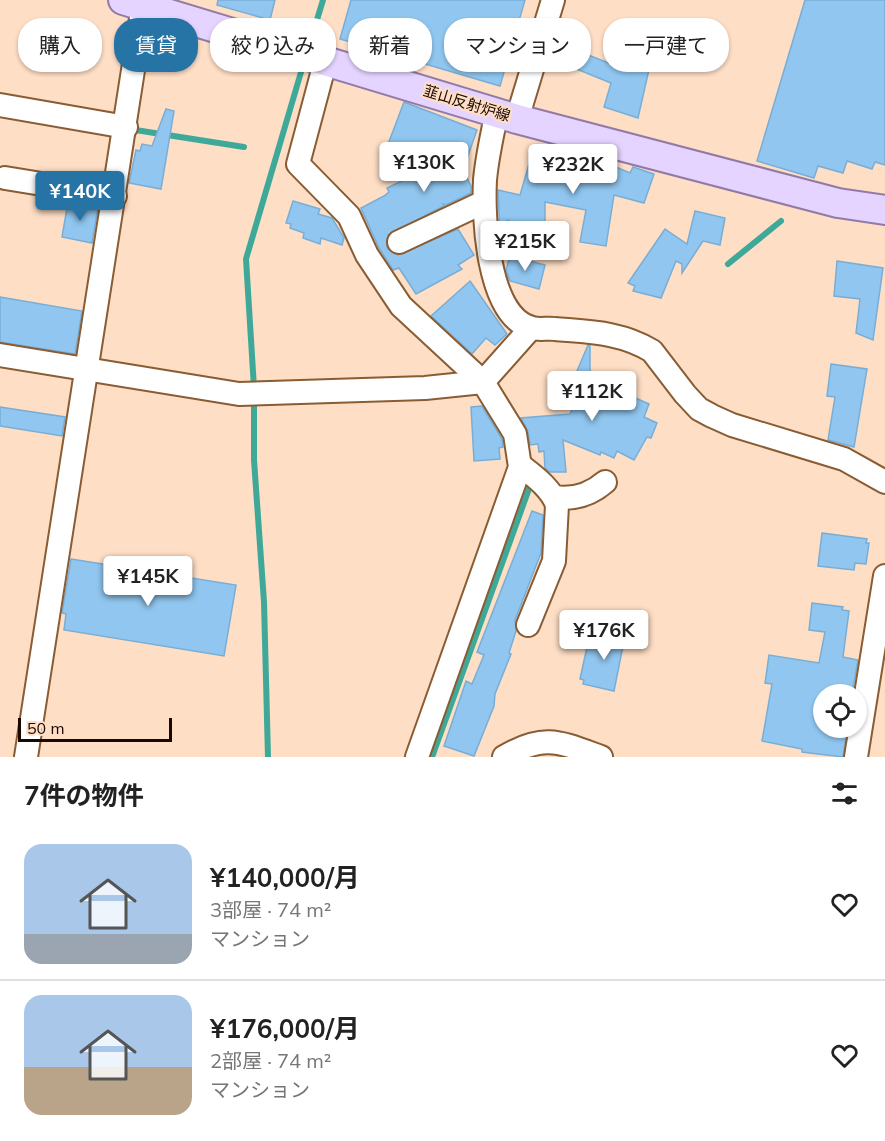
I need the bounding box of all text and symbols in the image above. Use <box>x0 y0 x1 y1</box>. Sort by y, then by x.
chip: 購入 <box>18 18 102 72</box>
chip: 賃貸 <box>114 18 198 72</box>
chip: 絞り込み <box>210 18 336 72</box>
chip: 新着 <box>348 18 432 72</box>
chip: マンション <box>444 18 591 72</box>
chip: 一戸建て <box>603 18 729 72</box>
street label: 韮山反射炉線 <box>421 81 513 125</box>
pin: ¥130K <box>382 142 466 193</box>
pin: ¥232K <box>531 144 615 195</box>
text: ¥130K <box>393 149 455 174</box>
text: ¥232K <box>542 151 604 176</box>
pin: ¥140K <box>38 171 122 222</box>
text: ¥140K <box>49 178 111 203</box>
pin: ¥215K <box>483 221 567 272</box>
text: ¥215K <box>494 228 556 253</box>
pin: ¥112K <box>550 371 634 422</box>
text: ¥112K <box>561 378 623 403</box>
pin: ¥145K <box>106 556 190 607</box>
text: ¥145K <box>117 563 179 588</box>
pin: ¥176K <box>562 610 646 661</box>
text: ¥176K <box>573 617 635 642</box>
map controls <box>813 684 867 738</box>
button: locate <box>813 684 867 738</box>
scale bar <box>18 715 172 742</box>
text: 50 m <box>27 718 64 738</box>
icon: filters <box>828 777 861 810</box>
text: 7件の物件 <box>24 779 144 812</box>
text: ¥140,000/月 <box>210 861 360 894</box>
icon: home <box>72 868 144 940</box>
icon: heart <box>828 888 861 921</box>
text: 3部屋 · 74 m² <box>210 897 331 922</box>
text: マンション <box>210 926 310 951</box>
text: ¥176,000/月 <box>210 1012 360 1045</box>
icon: home <box>72 1019 144 1091</box>
icon: heart <box>828 1039 861 1072</box>
text: 2部屋 · 74 m² <box>210 1048 331 1073</box>
text: マンション <box>210 1077 310 1102</box>

